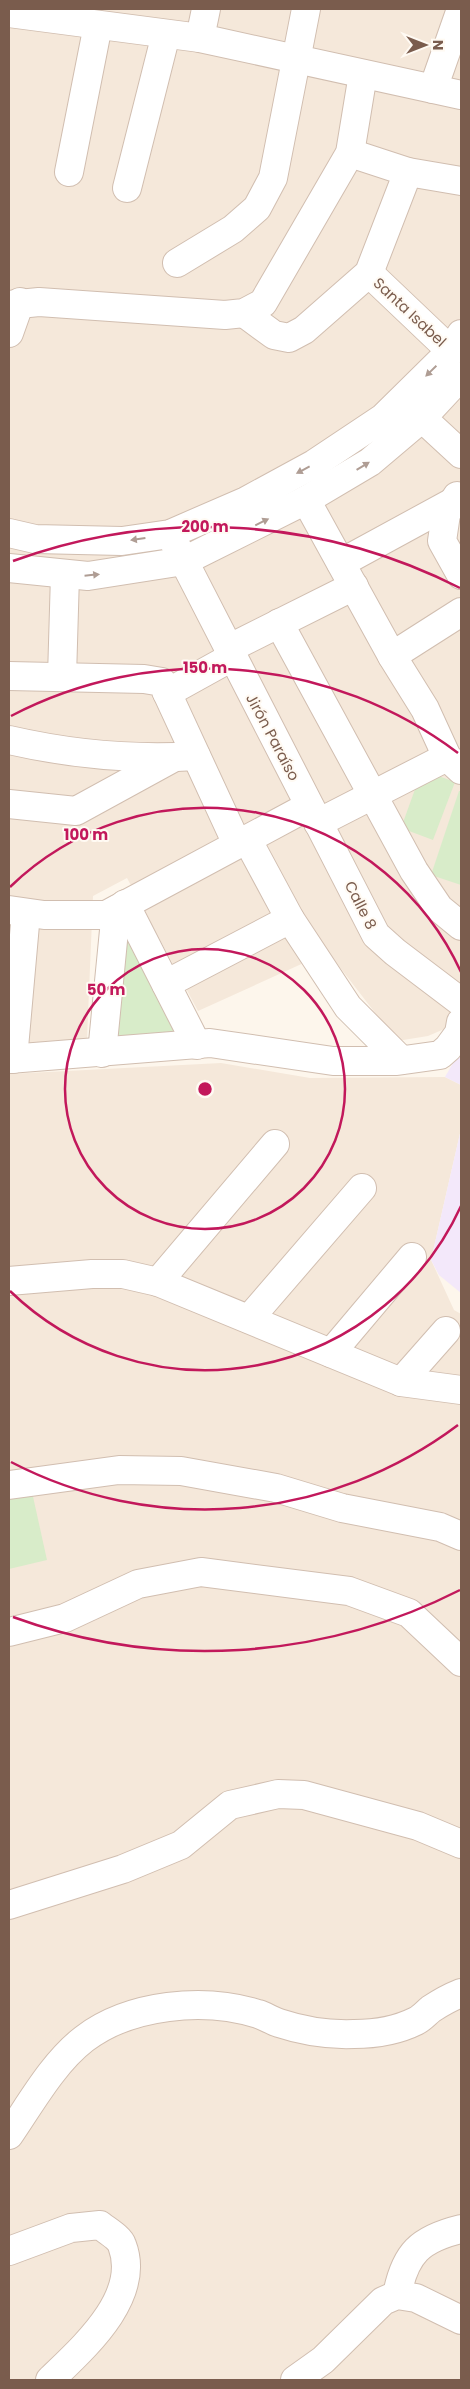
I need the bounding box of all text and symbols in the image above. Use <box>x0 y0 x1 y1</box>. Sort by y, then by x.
north arrow <box>400 20 450 70</box>
text: N <box>428 40 448 50</box>
street label: Santa Isabel <box>369 273 451 351</box>
one-way arrow <box>425 365 437 377</box>
one-way arrow <box>357 461 370 470</box>
one-way arrow <box>296 466 310 474</box>
text: 200 m <box>181 516 229 537</box>
one-way arrow <box>255 518 269 526</box>
one-way arrow <box>130 535 146 543</box>
one-way arrow <box>84 571 100 579</box>
text: 150 m <box>183 657 227 678</box>
street label: Jirón Paraíso <box>241 690 305 784</box>
text: 100 m <box>64 824 108 845</box>
street label: Calle 8 <box>340 877 382 933</box>
text: 50 m <box>87 979 125 1000</box>
centre of rings <box>196 1080 214 1098</box>

